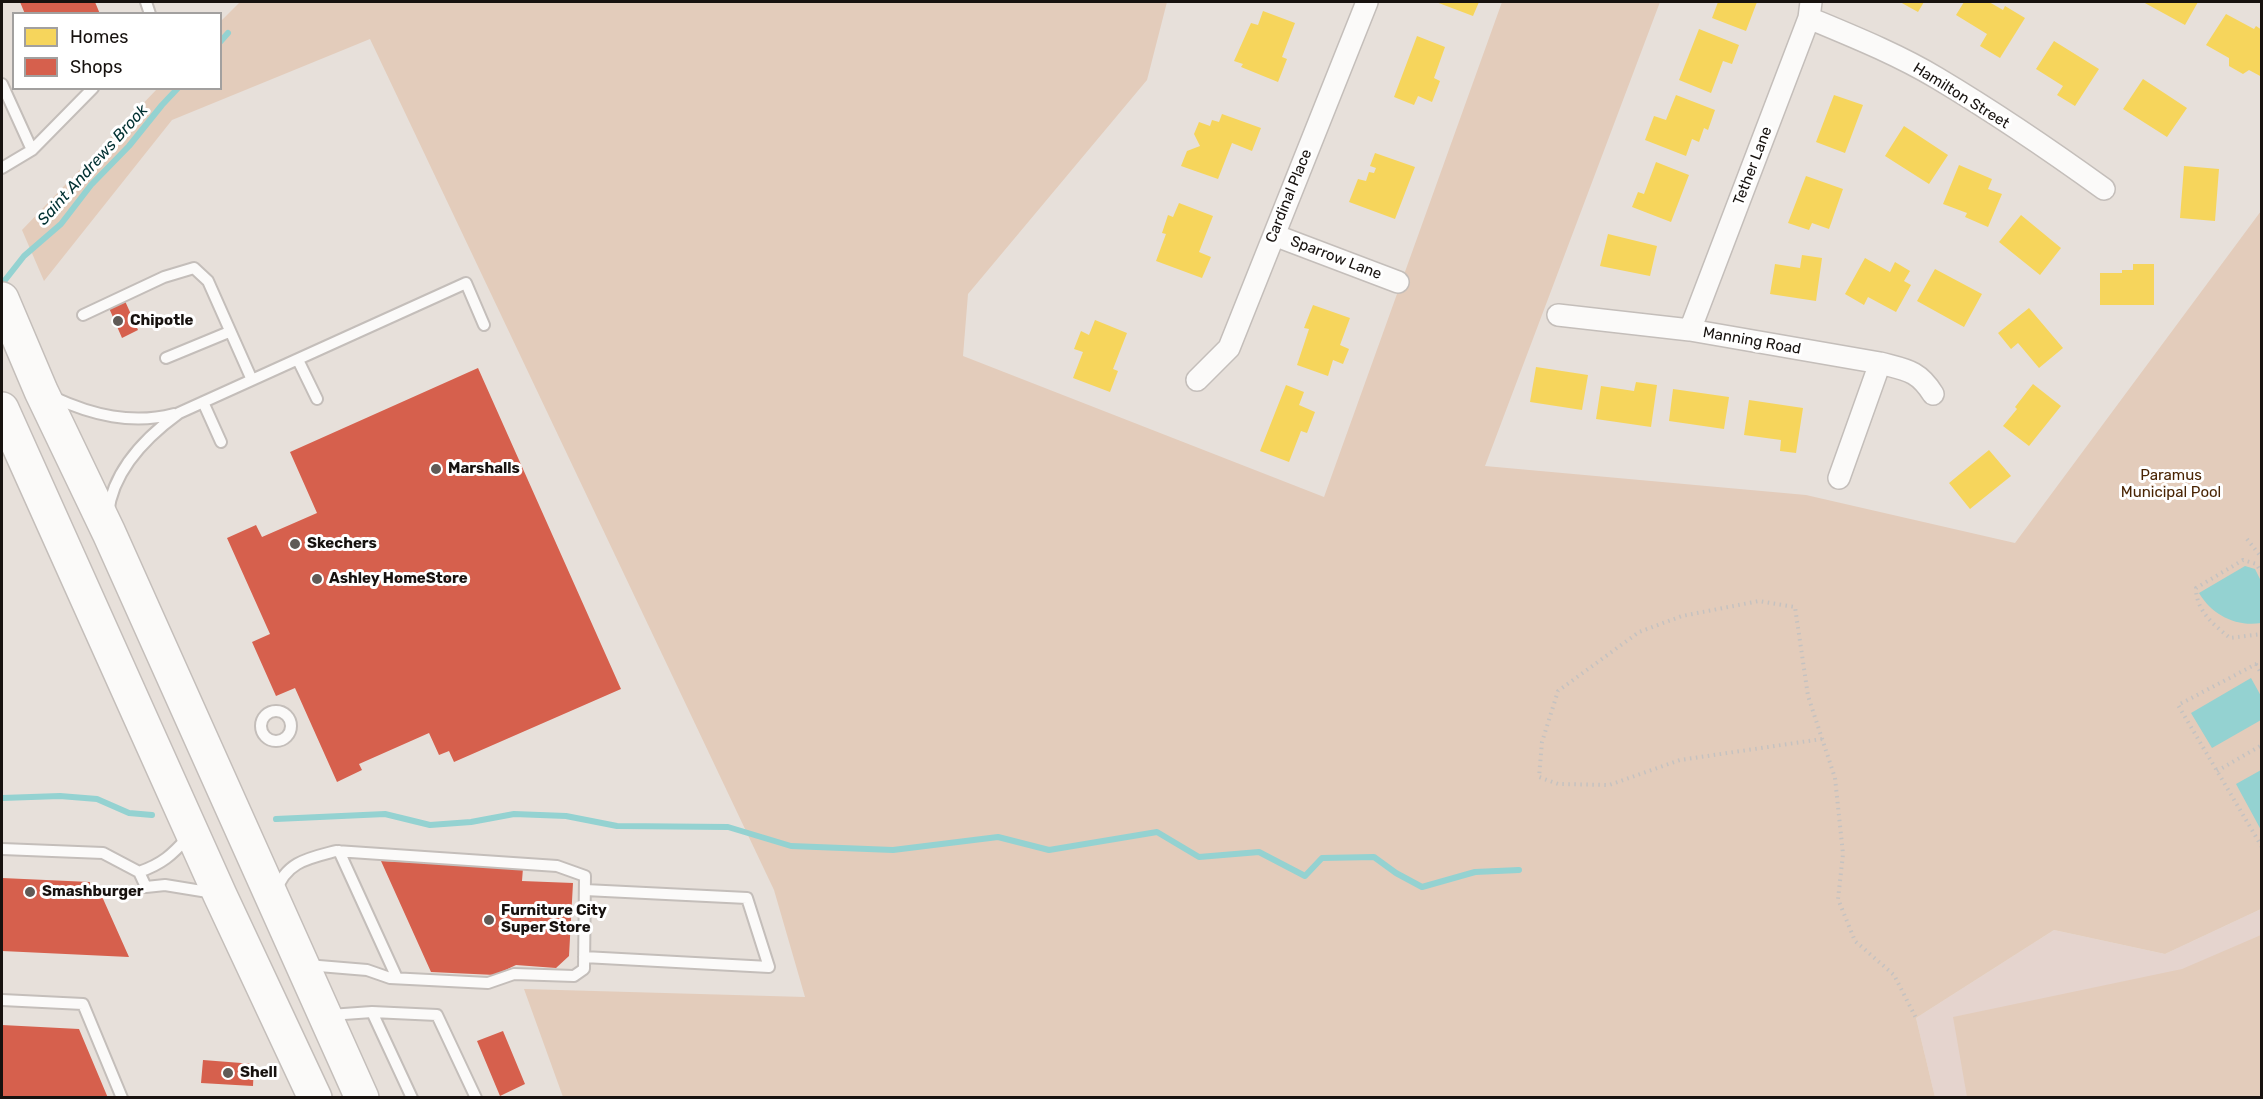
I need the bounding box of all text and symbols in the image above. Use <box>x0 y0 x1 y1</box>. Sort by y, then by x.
legend <box>12 12 222 90</box>
text: Homes <box>70 26 128 48</box>
text: Shops <box>70 56 122 78</box>
street label: Hamilton Street <box>1910 59 2012 133</box>
water label: Saint Andrews Brook <box>34 101 152 229</box>
street label: Tether Lane <box>1730 124 1776 208</box>
street label: Cardinal Place <box>1262 147 1316 245</box>
street label: Sparrow Lane <box>1288 232 1384 284</box>
place label: Chipotle <box>130 312 193 330</box>
marker: Chipotle <box>111 314 125 328</box>
street label: Manning Road <box>1702 324 1802 358</box>
place label: Marshalls <box>448 460 520 478</box>
marker: Marshalls <box>429 462 443 476</box>
park label: Paramus Municipal Pool <box>2121 467 2221 502</box>
place label: Skechers <box>307 535 377 553</box>
marker: Skechers <box>288 537 302 551</box>
place label: Ashley HomeStore <box>329 570 468 588</box>
marker: Ashley HomeStore <box>310 572 324 586</box>
place label: Smashburger <box>42 883 144 901</box>
marker: Smashburger <box>23 885 37 899</box>
place label: Furniture City Super Store <box>501 902 607 937</box>
marker: Furniture City Super Store <box>482 913 496 927</box>
place label: Shell <box>240 1064 277 1082</box>
marker: Shell <box>221 1066 235 1080</box>

